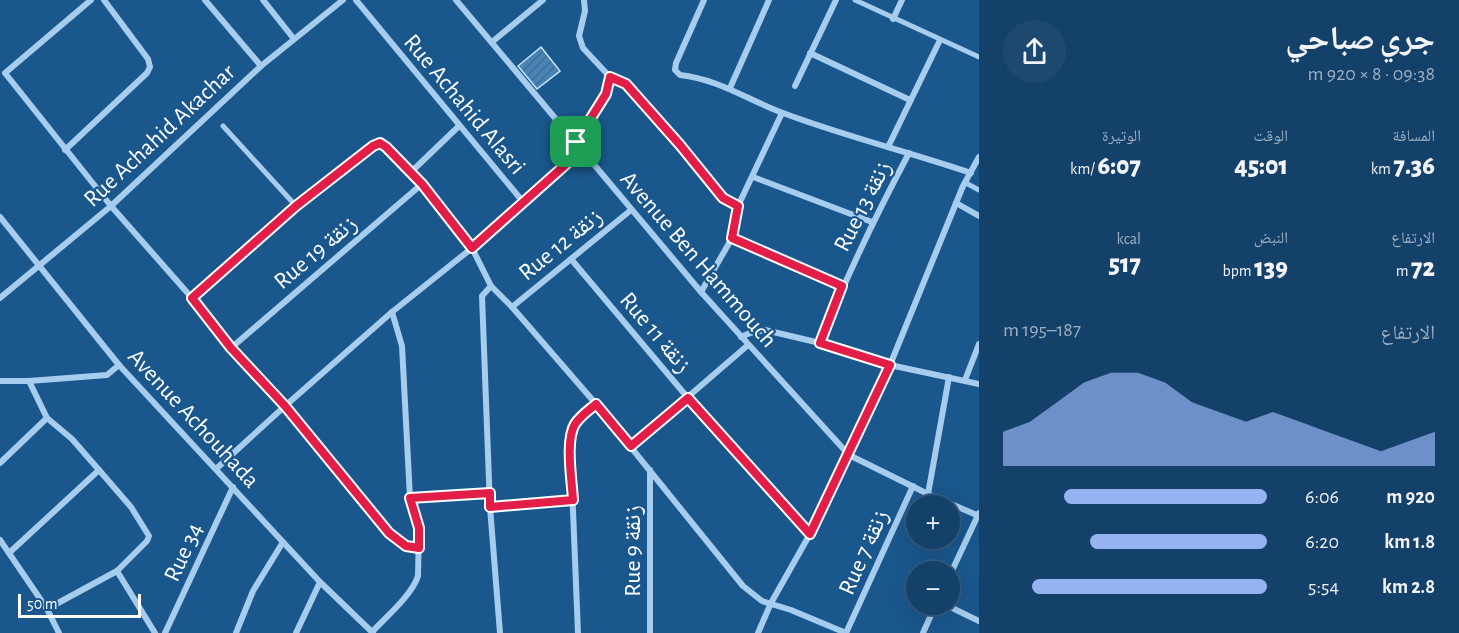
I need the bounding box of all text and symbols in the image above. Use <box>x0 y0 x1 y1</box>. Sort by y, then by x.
button: share <box>1003 20 1066 83</box>
text: جري صباحي <box>1285 23 1435 56</box>
street label: Rue Achahid Alasri <box>399 30 529 179</box>
street label: Rue Achahid Akachar <box>80 60 240 212</box>
text: 09:38 · 8 × 920 m <box>1307 64 1435 84</box>
pin <box>550 116 601 167</box>
icon: arrive <box>559 125 592 158</box>
text: الوتيرة <box>1102 128 1141 144</box>
text: الوقت <box>1254 128 1288 144</box>
text: المسافة <box>1393 128 1435 144</box>
text: 6:07 <box>1097 153 1141 179</box>
text: 45:01 <box>1234 153 1288 179</box>
text: 7.36 <box>1393 153 1435 179</box>
street label: Rue 13 زنقة <box>830 157 896 256</box>
text: /km <box>1070 161 1097 177</box>
text: km <box>1371 161 1393 177</box>
street label: Avenue Ben Hammouch <box>616 167 781 352</box>
street label: Rue 12 زنقة <box>515 204 607 285</box>
street label: Rue 19 زنقة <box>270 212 361 294</box>
text: النبض <box>1254 230 1288 246</box>
text: الارتفاع <box>1391 230 1435 246</box>
text: kcal <box>1117 231 1141 247</box>
text: 517 <box>1109 251 1141 277</box>
text: 139 <box>1254 255 1288 281</box>
text: 72 <box>1411 255 1435 281</box>
text: bpm <box>1223 263 1254 279</box>
text: m <box>1396 263 1411 279</box>
street label: Rue 11 زنقة <box>615 288 695 377</box>
text: 187–195 m <box>1003 320 1081 340</box>
text: الارتفاع <box>1380 323 1435 343</box>
street label: Avenue Achouhada <box>123 345 263 493</box>
text: 6:06 <box>1305 487 1339 507</box>
text: 920 m <box>1386 487 1435 507</box>
map controls <box>906 495 960 615</box>
button: + <box>906 495 960 549</box>
street label: Rue 9 زنقة <box>621 505 645 597</box>
street label: Rue 7 زنقة <box>835 506 893 598</box>
street label: Rue 34 <box>160 519 208 585</box>
text: 6:20 <box>1305 532 1339 552</box>
text: 1.8 km <box>1384 532 1435 552</box>
button: − <box>906 561 960 615</box>
text: 5:54 <box>1308 577 1339 597</box>
text: 2.8 km <box>1382 577 1435 597</box>
scale bar <box>18 591 141 618</box>
text: 50 m <box>27 596 58 612</box>

